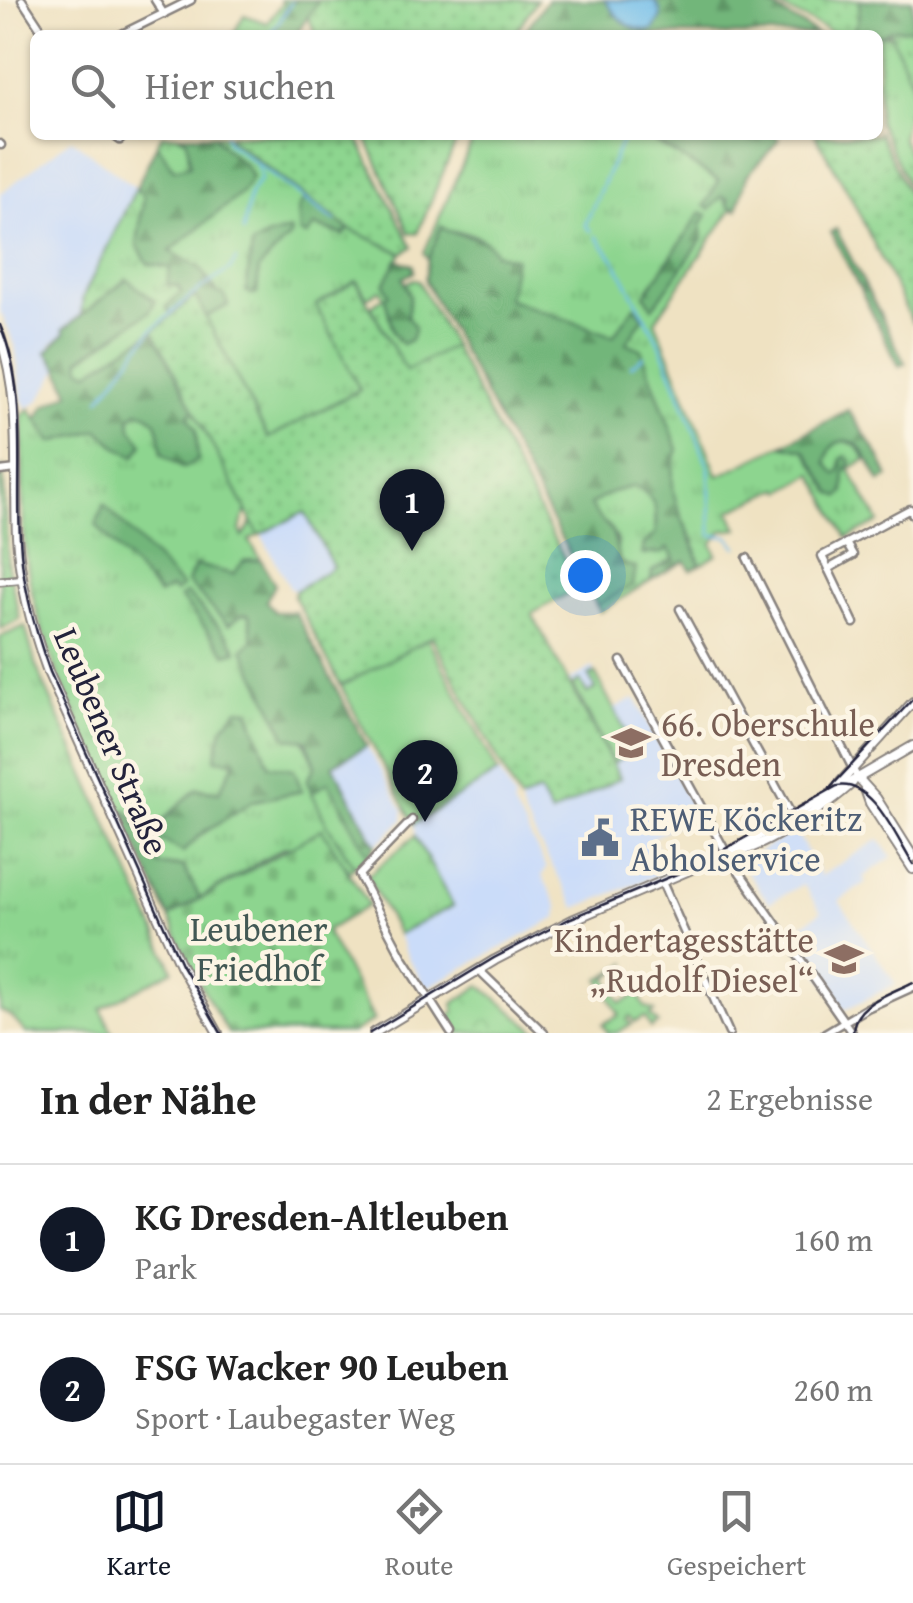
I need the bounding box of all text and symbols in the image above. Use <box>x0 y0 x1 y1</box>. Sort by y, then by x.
search box <box>30 30 883 140</box>
text: Hier suchen <box>145 57 335 113</box>
icon: search <box>65 58 120 113</box>
pin: 1 <box>380 468 444 551</box>
your location <box>560 550 611 601</box>
street label: Leubener Straße <box>41 620 183 862</box>
place label: 66. Oberschule Dresden <box>661 698 875 789</box>
school or university icon: 66. Oberschule Dresden <box>610 722 652 764</box>
pin: 2 <box>392 740 458 822</box>
place label: REWE Köckeritz Abholservice <box>630 793 862 884</box>
public building icon: REWE Köckeritz Abholservice <box>579 817 621 859</box>
park label: Leubener Friedhof <box>190 903 328 994</box>
place label: Kindertagesstätte „Rudolf Diesel“ <box>554 914 814 1005</box>
school or university icon: Kindertagesstätte „Rudolf Diesel“ <box>823 938 865 980</box>
text: In der Nähe <box>40 1068 257 1129</box>
text: 2 Ergebnisse <box>706 1075 873 1122</box>
text: KG Dresden-Altleuben <box>135 1188 508 1244</box>
text: 1 <box>64 1216 81 1263</box>
text: 160 m <box>794 1216 873 1263</box>
text: Park <box>135 1244 197 1291</box>
text: FSG Wacker 90 Leuben <box>135 1338 509 1394</box>
text: 2 <box>64 1366 81 1413</box>
text: 260 m <box>794 1366 873 1413</box>
text: Sport · Laubegaster Weg <box>135 1394 455 1441</box>
tab: Karte <box>107 1484 171 1585</box>
tab: Route <box>385 1484 453 1585</box>
tab: Gespeichert <box>667 1484 806 1585</box>

